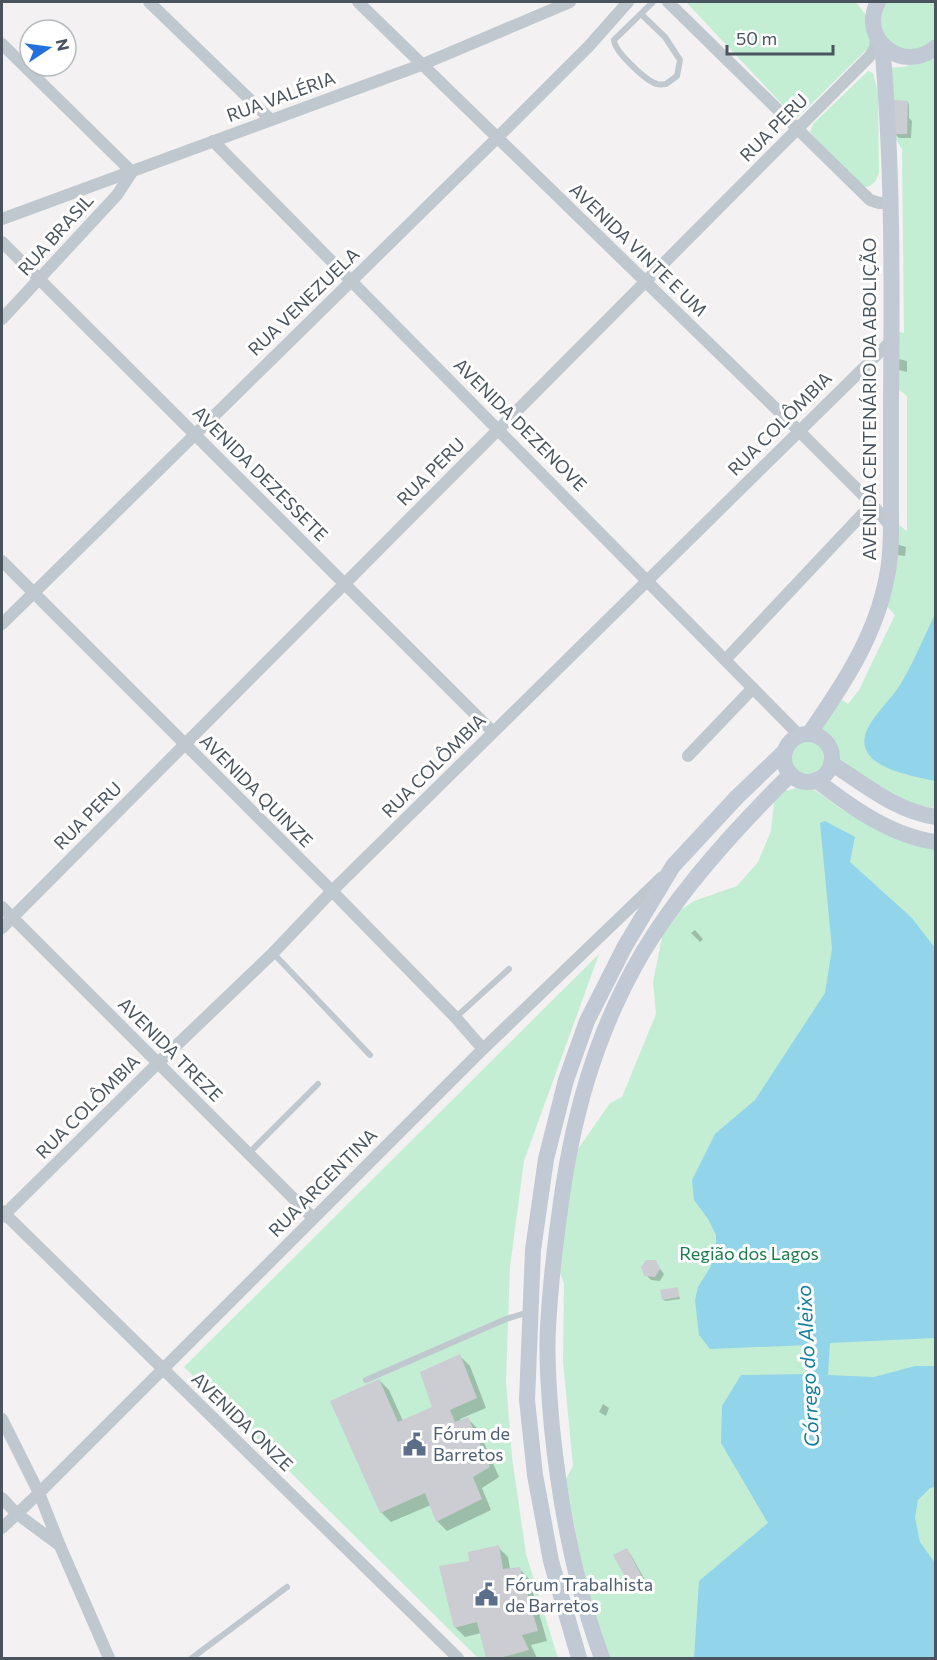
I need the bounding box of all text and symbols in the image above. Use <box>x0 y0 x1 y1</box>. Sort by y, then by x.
north arrow <box>18 18 78 78</box>
scale bar <box>727 18 834 56</box>
text: 50 m <box>736 27 777 49</box>
text: N <box>52 37 74 52</box>
street label: RUA VALÉRIA <box>223 66 338 126</box>
street label: RUA PERU <box>735 89 812 166</box>
street label: AVENIDA VINTE E UM <box>565 178 712 321</box>
street label: RUA BRASIL <box>13 189 98 280</box>
street label: AVENIDA CENTENÁRIO DA ABOLIÇÃO <box>858 238 880 560</box>
street label: RUA VENEZUELA <box>243 243 364 360</box>
street label: AVENIDA DEZENOVE <box>450 353 592 495</box>
street label: RUA COLÔMBIA <box>723 367 836 480</box>
street label: AVENIDA DEZESSETE <box>189 401 333 545</box>
street label: RUA PERU <box>392 433 469 510</box>
street label: RUA COLÔMBIA <box>377 709 490 822</box>
street label: AVENIDA QUINZE <box>196 729 318 851</box>
street label: RUA PERU <box>49 777 126 854</box>
street label: AVENIDA TREZE <box>114 993 227 1106</box>
street label: RUA COLÔMBIA <box>31 1050 144 1163</box>
street label: RUA ARGENTINA <box>263 1123 381 1241</box>
park label: Região dos Lagos <box>679 1242 819 1264</box>
water label: Córrego do Aleixo <box>791 1284 823 1448</box>
street label: AVENIDA ONZE <box>187 1367 298 1475</box>
place label: Fórum de Barretos <box>433 1422 510 1465</box>
public building icon: Fórum de Barretos <box>402 1431 428 1457</box>
place label: Fórum Trabalhista de Barretos <box>505 1573 653 1616</box>
public building icon: Fórum Trabalhista de Barretos <box>474 1582 500 1608</box>

